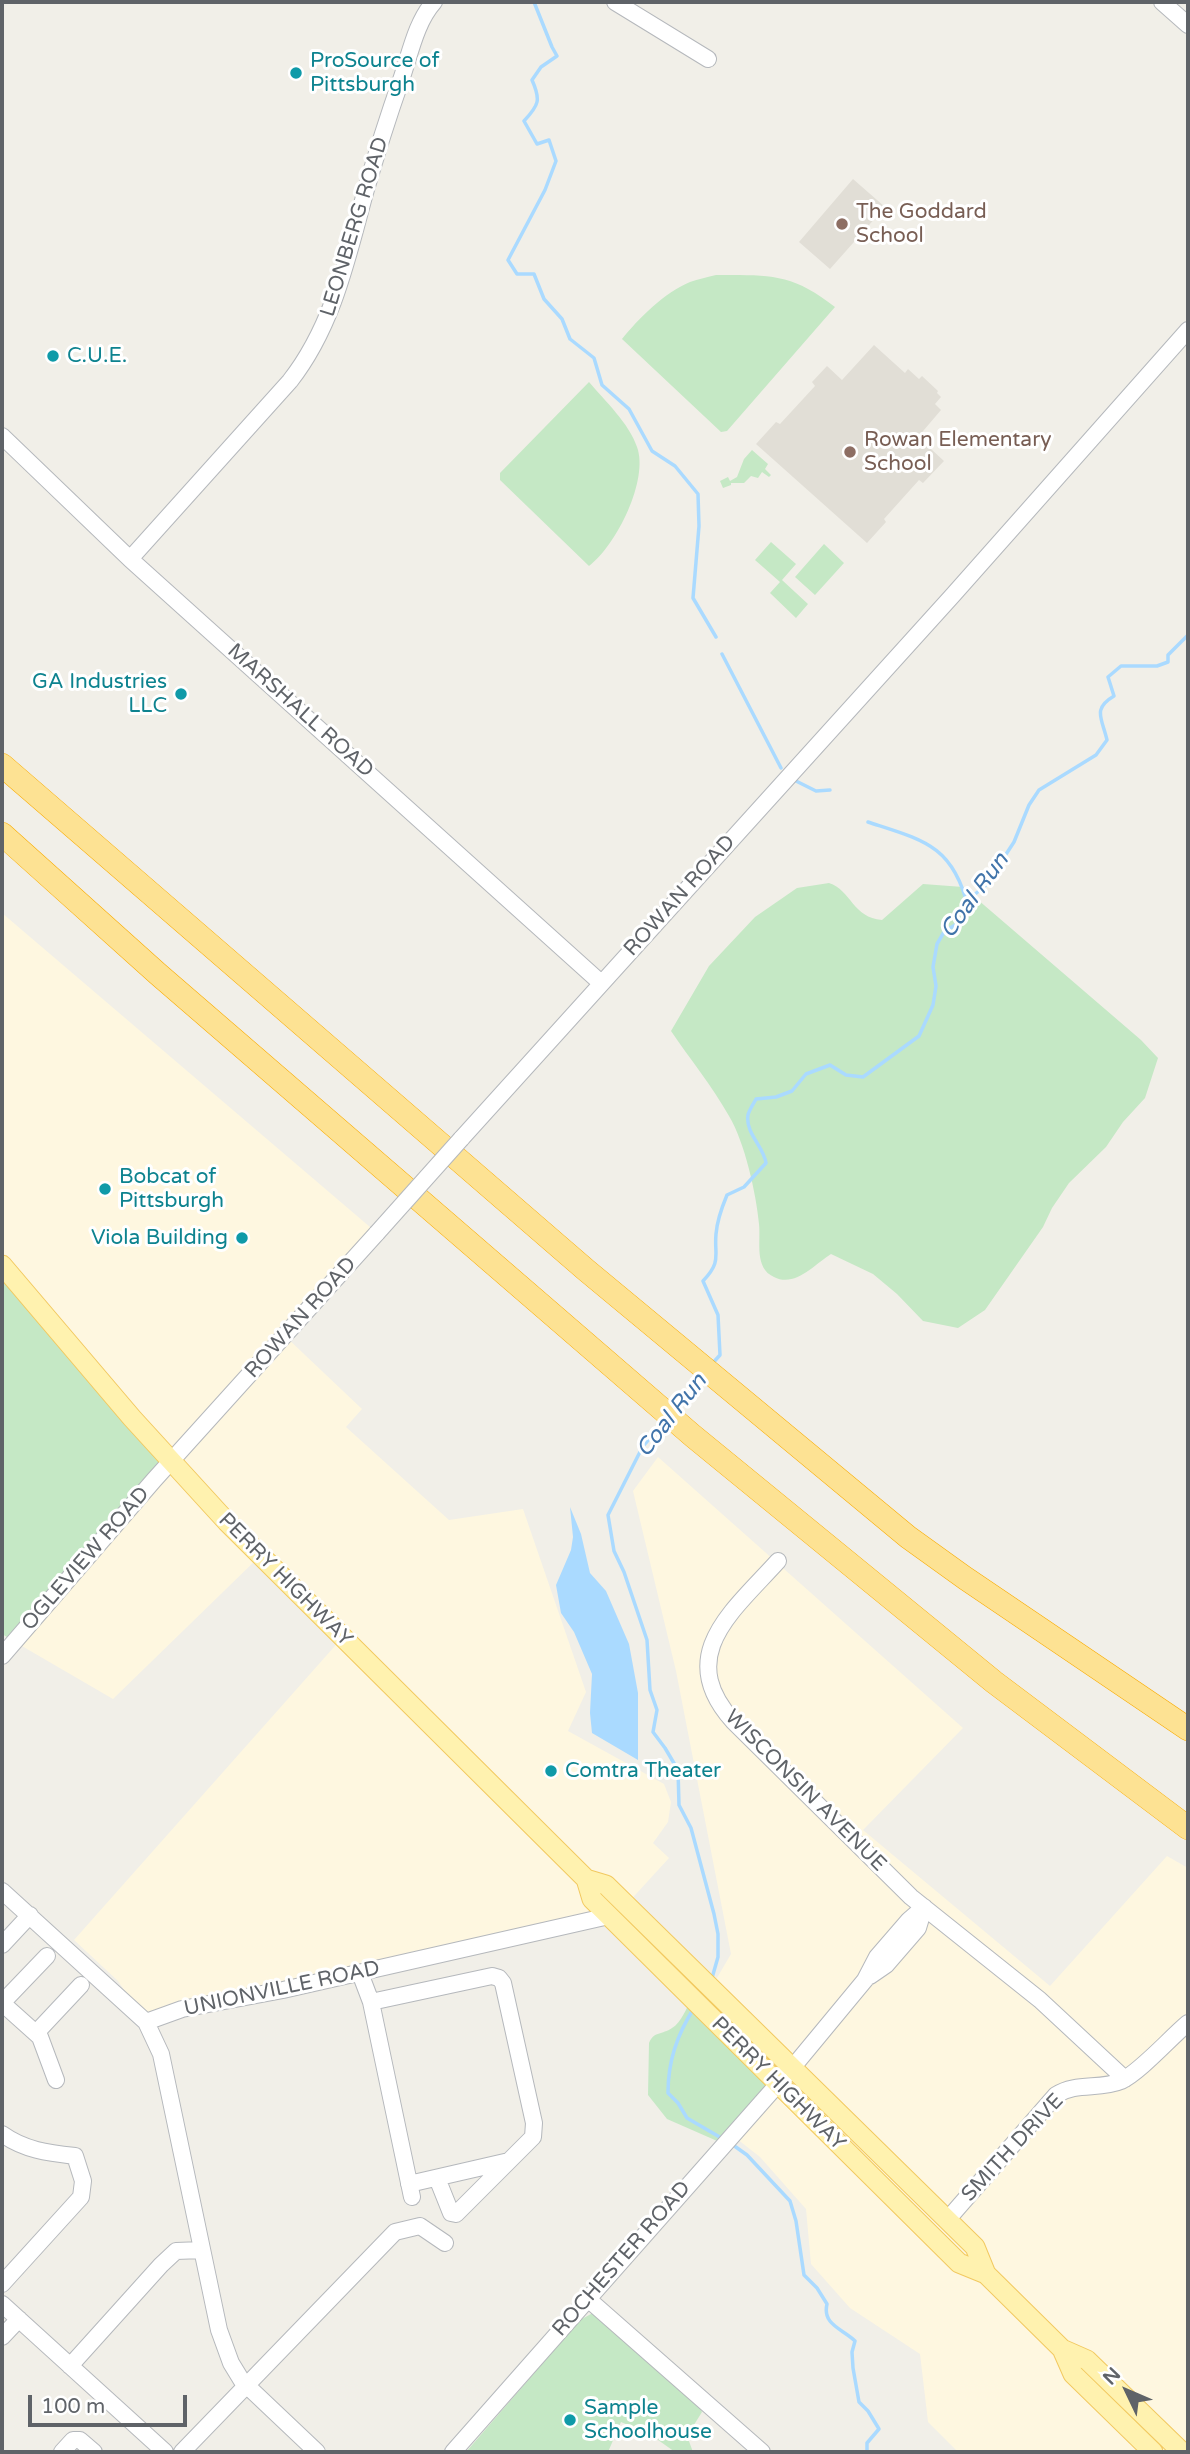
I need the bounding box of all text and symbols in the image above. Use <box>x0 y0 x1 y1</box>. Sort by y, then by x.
place label: ProSource of Pittsburgh <box>310 48 440 98</box>
marker: ProSource of Pittsburgh <box>288 65 304 81</box>
street label: LEONBERG ROAD <box>316 134 394 320</box>
place label: The Goddard School <box>856 199 987 249</box>
marker: The Goddard School <box>834 216 850 232</box>
place label: C.U.E. <box>67 343 127 369</box>
marker: C.U.E. <box>45 348 61 364</box>
place label: Rowan Elementary School <box>864 427 1051 477</box>
marker: Rowan Elementary School <box>842 444 858 460</box>
street label: MARSHALL ROAD <box>222 639 378 783</box>
place label: GA Industries LLC <box>32 669 167 719</box>
marker: GA Industries LLC <box>173 686 189 702</box>
street label: ROWAN ROAD <box>619 830 741 962</box>
water label: Coal Run <box>935 848 1015 944</box>
place label: Bobcat of Pittsburgh <box>119 1164 224 1214</box>
marker: Bobcat of Pittsburgh <box>97 1181 113 1197</box>
place label: Viola Building <box>91 1225 228 1251</box>
marker: Viola Building <box>234 1230 250 1246</box>
street label: ROWAN ROAD <box>240 1252 362 1384</box>
water label: Coal Run <box>631 1369 713 1463</box>
street label: OGLEVIEW ROAD <box>17 1482 155 1636</box>
street label: PERRY HIGHWAY <box>213 1508 357 1652</box>
street label: WISCONSIN AVENUE <box>719 1705 891 1877</box>
place label: Comtra Theater <box>565 1758 721 1784</box>
marker: Comtra Theater <box>543 1763 559 1779</box>
street label: UNIONVILLE ROAD <box>182 1956 382 2022</box>
street label: PERRY HIGHWAY <box>706 2012 850 2156</box>
street label: SMITH DRIVE <box>957 2089 1069 2207</box>
street label: ROCHESTER ROAD <box>548 2176 696 2342</box>
north arrow <box>1092 2356 1162 2426</box>
text: N <box>1099 2363 1125 2390</box>
scale bar <box>32 2380 191 2424</box>
text: 100 m <box>41 2394 105 2419</box>
place label: Sample Schoolhouse <box>584 2395 712 2445</box>
marker: Sample Schoolhouse <box>562 2412 578 2428</box>

